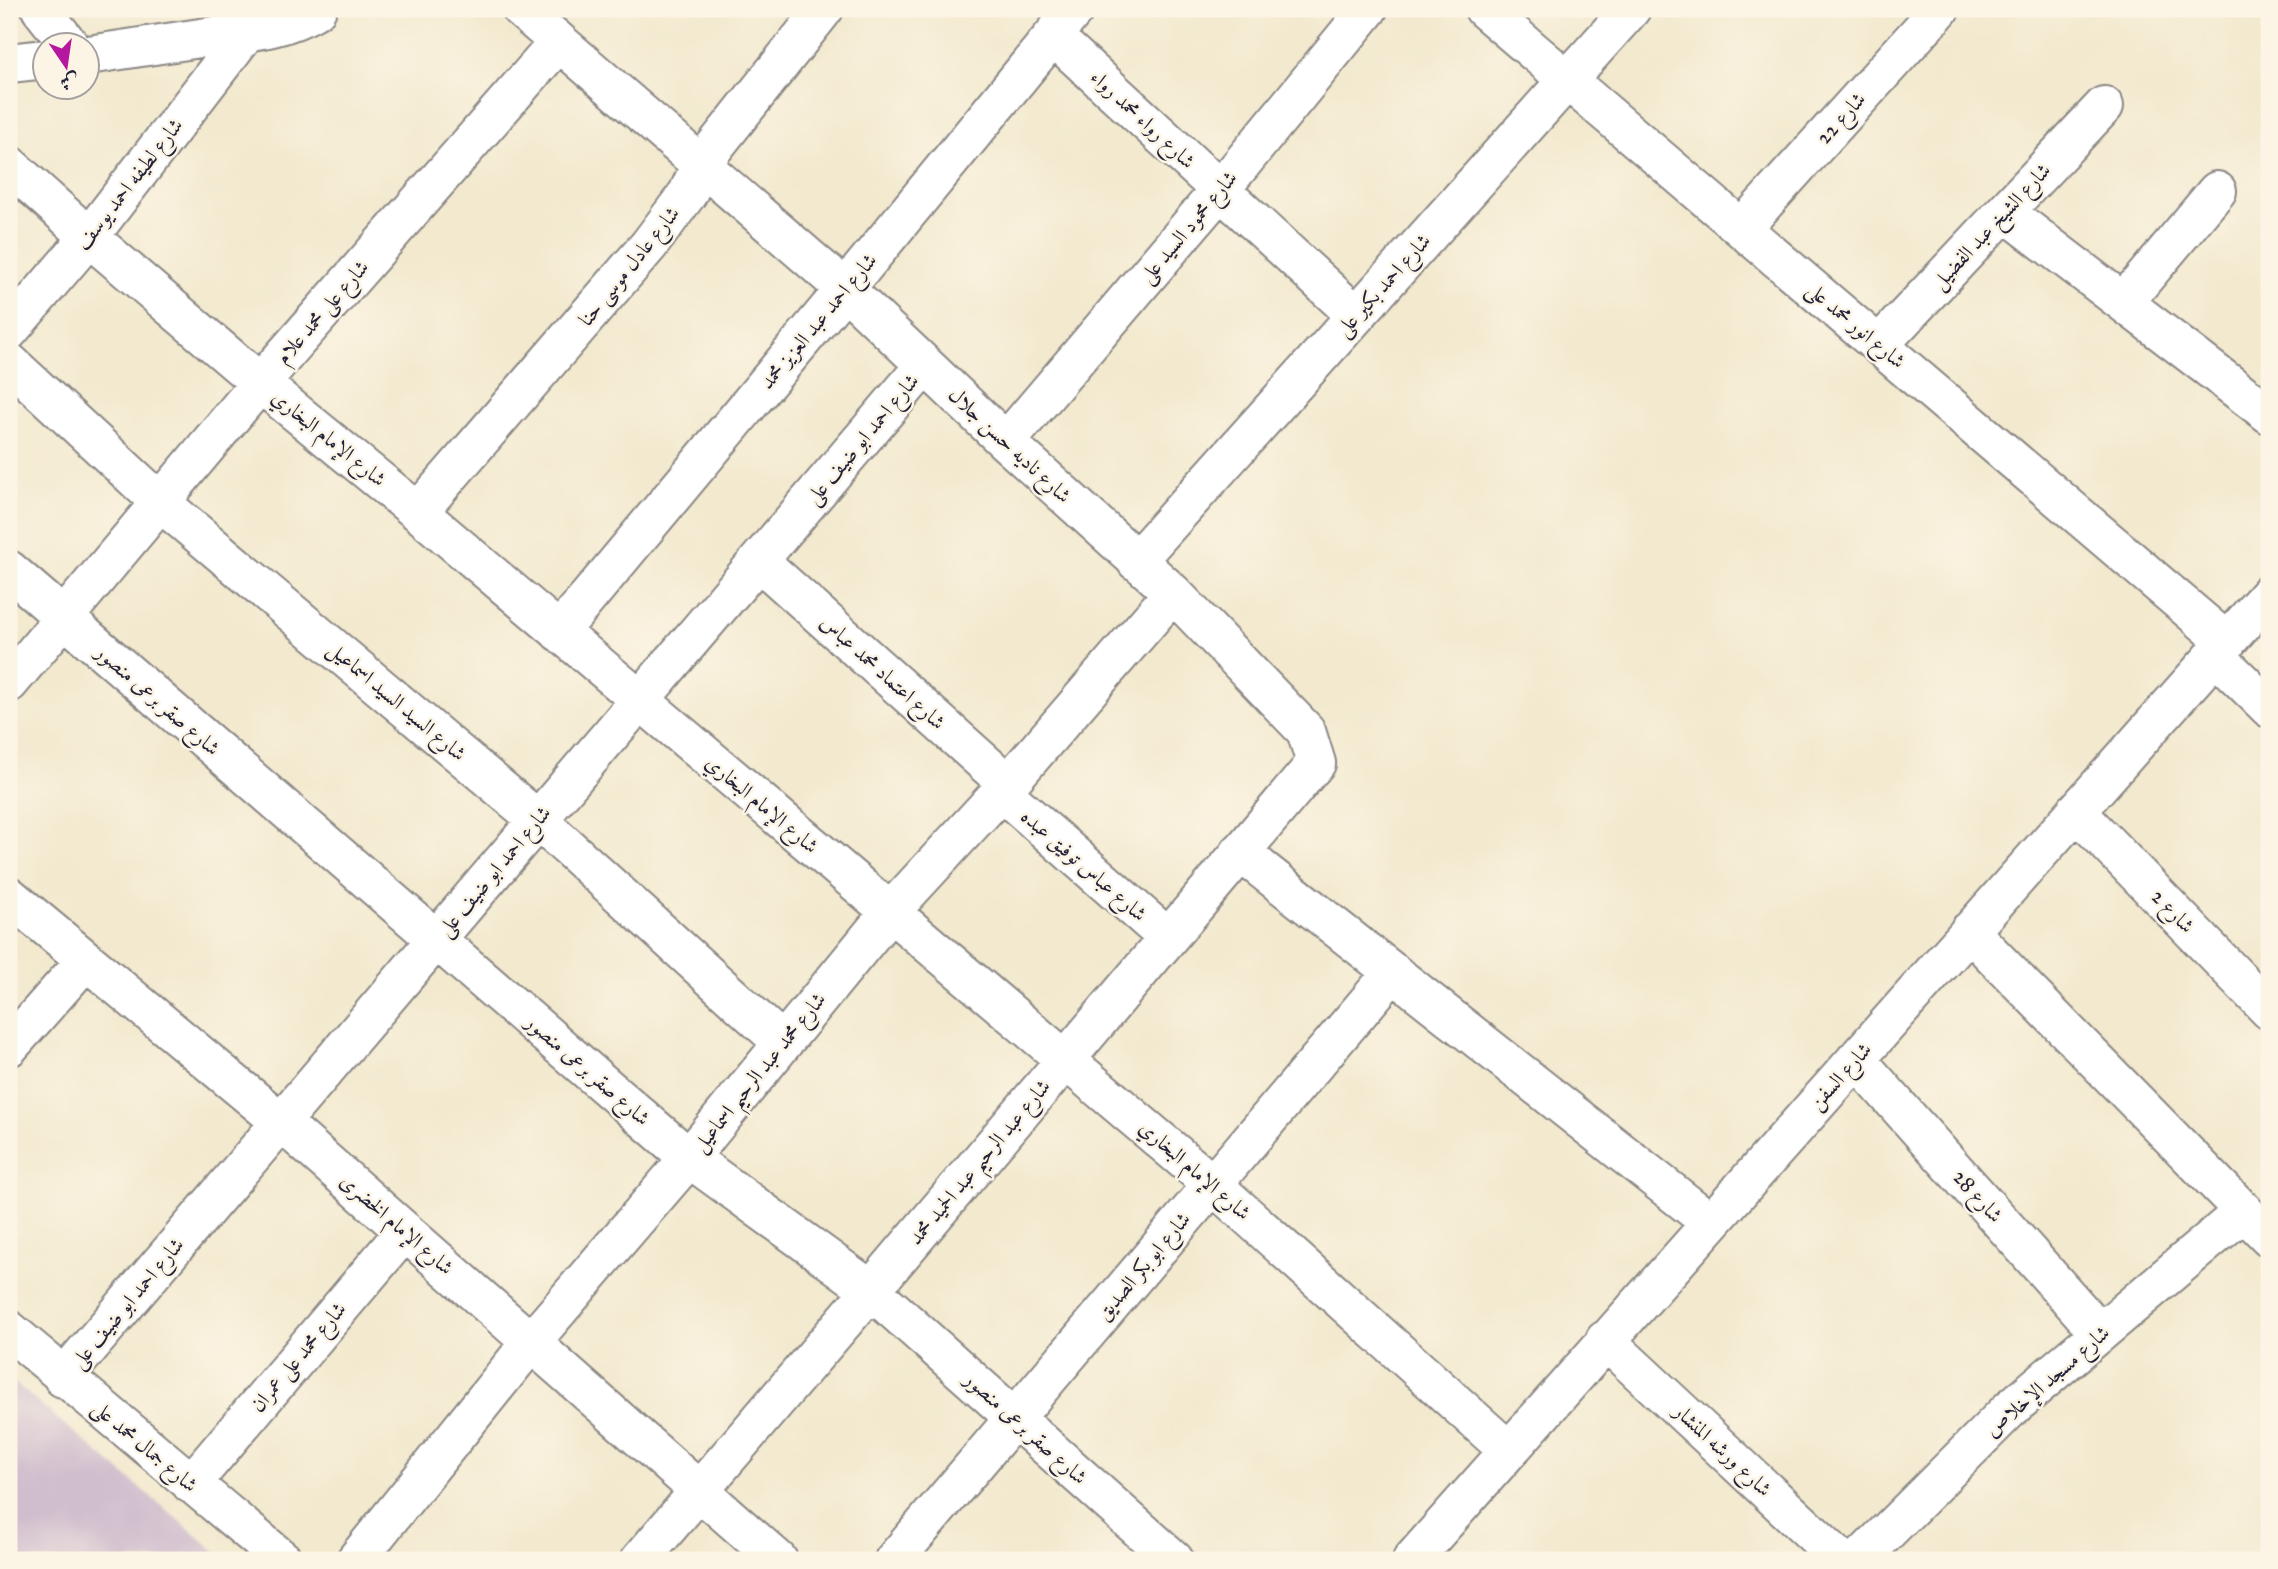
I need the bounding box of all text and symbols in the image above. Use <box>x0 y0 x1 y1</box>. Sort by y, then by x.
north arrow <box>32 32 102 102</box>
street label: شارع رواء محمد رواء <box>1082 64 1201 178</box>
text: ش <box>58 69 81 95</box>
street label: شارع 22 <box>1811 86 1875 153</box>
street label: شارع لطيفه احمد يوسف <box>69 113 193 258</box>
street label: شارع الشيخ عبد الفضيل <box>1926 157 2061 299</box>
street label: شارع محمود السيد على <box>1133 165 1247 292</box>
street label: شارع عادل موسى حنا <box>573 201 689 334</box>
street label: شارع احمد بكير على <box>1330 228 1440 345</box>
street label: شارع احمد عبد العزيز محمد <box>754 248 886 397</box>
street label: شارع على محمد علام <box>270 255 378 373</box>
street label: شارع انور محمد على <box>1798 276 1911 378</box>
street label: شارع احمد ابو ضيف على <box>800 368 928 513</box>
street label: شارع ناديه حسن جلال <box>940 381 1077 512</box>
street label: شارع الإمام البخاري <box>263 384 392 496</box>
street label: شارع اعتماد محمد عباس <box>812 609 951 739</box>
street label: شارع السيد السيد اسماعيل <box>319 635 472 770</box>
street label: شارع صقر برعى منصور <box>86 638 226 765</box>
street label: شارع الإمام البخاري <box>697 749 824 863</box>
street label: شارع احمد ابو ضيف على <box>432 800 560 945</box>
street label: شارع عباس توفيق عبده <box>1012 803 1152 931</box>
street label: شارع 2 <box>2142 884 2200 942</box>
street label: شارع محمد عبد الرحيم اسماعيل <box>687 987 838 1162</box>
street label: شارع صقر برعى منصور <box>516 1008 656 1135</box>
street label: شارع السفن <box>1803 1037 1881 1119</box>
street label: شارع عبد الرحيم عبد الحميد محمد <box>902 1074 1062 1255</box>
street label: شارع الإمام البخاري <box>1130 1114 1256 1229</box>
street label: شارع 28 <box>1944 1164 2009 1231</box>
street label: شارع الإمام الخضرى <box>332 1168 459 1284</box>
street label: شارع ابو بكر الصديق <box>1090 1206 1200 1329</box>
street label: شارع احمد ابو ضيف على <box>65 1232 193 1377</box>
street label: شارع محمد على عمران <box>244 1297 355 1421</box>
street label: شارع مسجد الإخلاص <box>1979 1320 2118 1446</box>
street label: شارع صقر برعى منصور <box>954 1365 1093 1494</box>
street label: شارع جمال محمد على <box>84 1394 203 1502</box>
street label: شارع ورشه المنشار <box>1664 1397 1777 1506</box>

